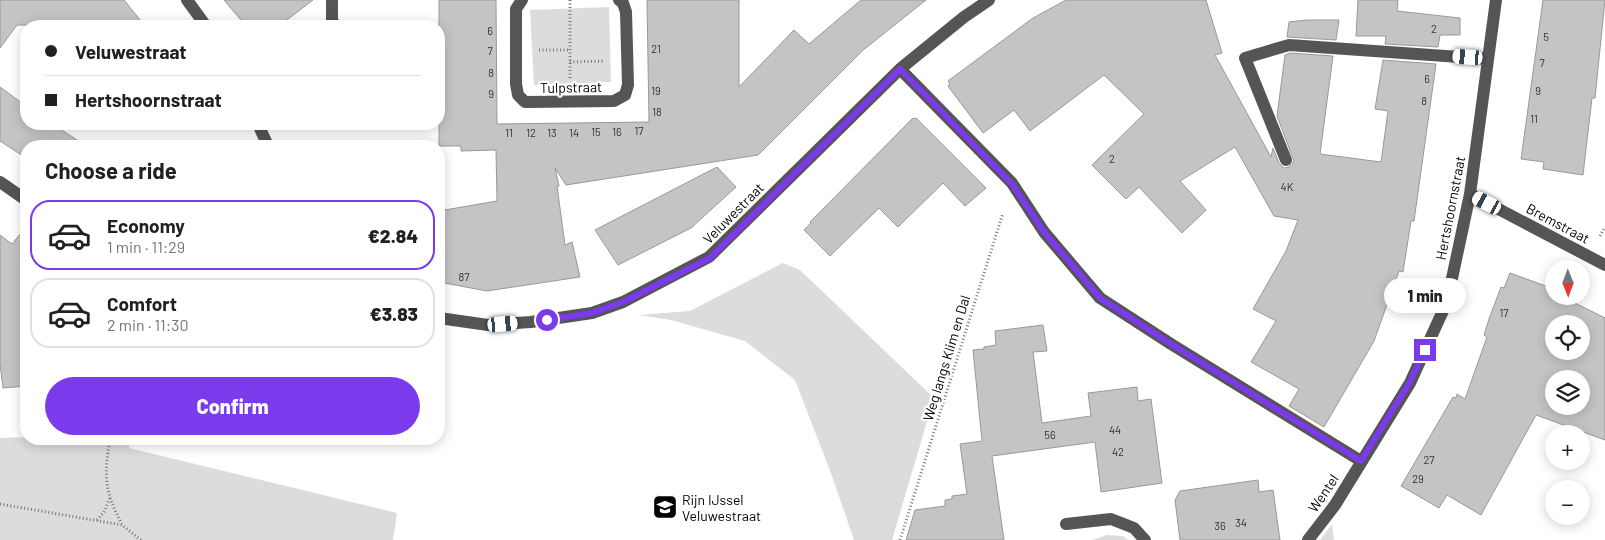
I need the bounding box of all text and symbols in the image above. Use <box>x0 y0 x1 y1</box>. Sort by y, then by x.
house number: 2 <box>1431 22 1437 35</box>
house number: 6 <box>487 24 493 37</box>
house number: 5 <box>1543 30 1549 43</box>
text: Veluwestraat <box>75 40 186 63</box>
house number: 21 <box>651 42 661 55</box>
house number: 7 <box>487 44 493 57</box>
car <box>1452 48 1483 66</box>
house number: 7 <box>1539 56 1545 69</box>
house number: 8 <box>488 66 494 79</box>
house number: 6 <box>1424 72 1430 85</box>
street label: Tulpstraat <box>540 78 602 96</box>
house number: 19 <box>651 84 661 97</box>
house number: 9 <box>1535 84 1541 97</box>
house number: 9 <box>488 87 494 100</box>
text: Hertshoornstraat <box>75 88 222 111</box>
house number: 8 <box>1421 94 1427 107</box>
house number: 18 <box>652 105 662 118</box>
house number: 11 <box>1530 112 1538 125</box>
house number: 17 <box>634 124 644 137</box>
house number: 15 <box>591 125 601 138</box>
house number: 16 <box>612 125 622 138</box>
house number: 11 <box>505 126 513 139</box>
house number: 12 <box>526 126 536 139</box>
house number: 13 <box>547 126 557 139</box>
house number: 14 <box>569 126 579 139</box>
house number: 2 <box>1109 152 1115 165</box>
street label: Hertshoornstraat <box>1432 155 1468 261</box>
text: Choose a ride <box>45 157 177 183</box>
street label: Veluwestraat <box>699 179 767 247</box>
house number: 4K <box>1281 180 1294 193</box>
car <box>1470 189 1503 217</box>
street label: Bremstraat <box>1524 199 1592 247</box>
icon: car <box>47 213 92 258</box>
text: Economy <box>107 214 185 237</box>
text: €2.84 <box>368 224 418 247</box>
text: 1 min · 11:29 <box>107 237 185 256</box>
north arrow <box>1545 260 1590 305</box>
map controls <box>1545 260 1590 525</box>
house number: 87 <box>459 270 469 283</box>
callout: 1 min <box>1384 278 1466 312</box>
text: 1 min <box>1407 286 1443 305</box>
icon: car <box>47 291 92 336</box>
text: Comfort <box>107 292 177 315</box>
street label: Weg langs Klim en Dal <box>919 293 973 423</box>
text: €3.83 <box>370 302 418 325</box>
house number: 17 <box>1499 306 1509 319</box>
route start <box>536 309 558 331</box>
text: 2 min · 11:30 <box>107 315 188 334</box>
car <box>487 315 518 333</box>
button: locate <box>1545 315 1590 360</box>
route end <box>1414 339 1436 361</box>
button: layers <box>1545 370 1590 415</box>
button: Confirm <box>45 377 420 435</box>
house number: 44 <box>1109 423 1121 436</box>
button: + <box>1545 425 1590 470</box>
house number: 56 <box>1044 428 1056 441</box>
house number: 42 <box>1112 445 1124 458</box>
house number: 27 <box>1423 453 1435 466</box>
street label: Wentel <box>1304 471 1342 515</box>
house number: 29 <box>1412 472 1424 485</box>
button: − <box>1545 480 1590 525</box>
place label: Rijn IJssel Veluwestraat <box>682 491 761 524</box>
school or university icon: Rijn IJssel Veluwestraat <box>652 494 678 520</box>
house number: 34 <box>1235 516 1247 529</box>
house number: 36 <box>1214 519 1226 532</box>

